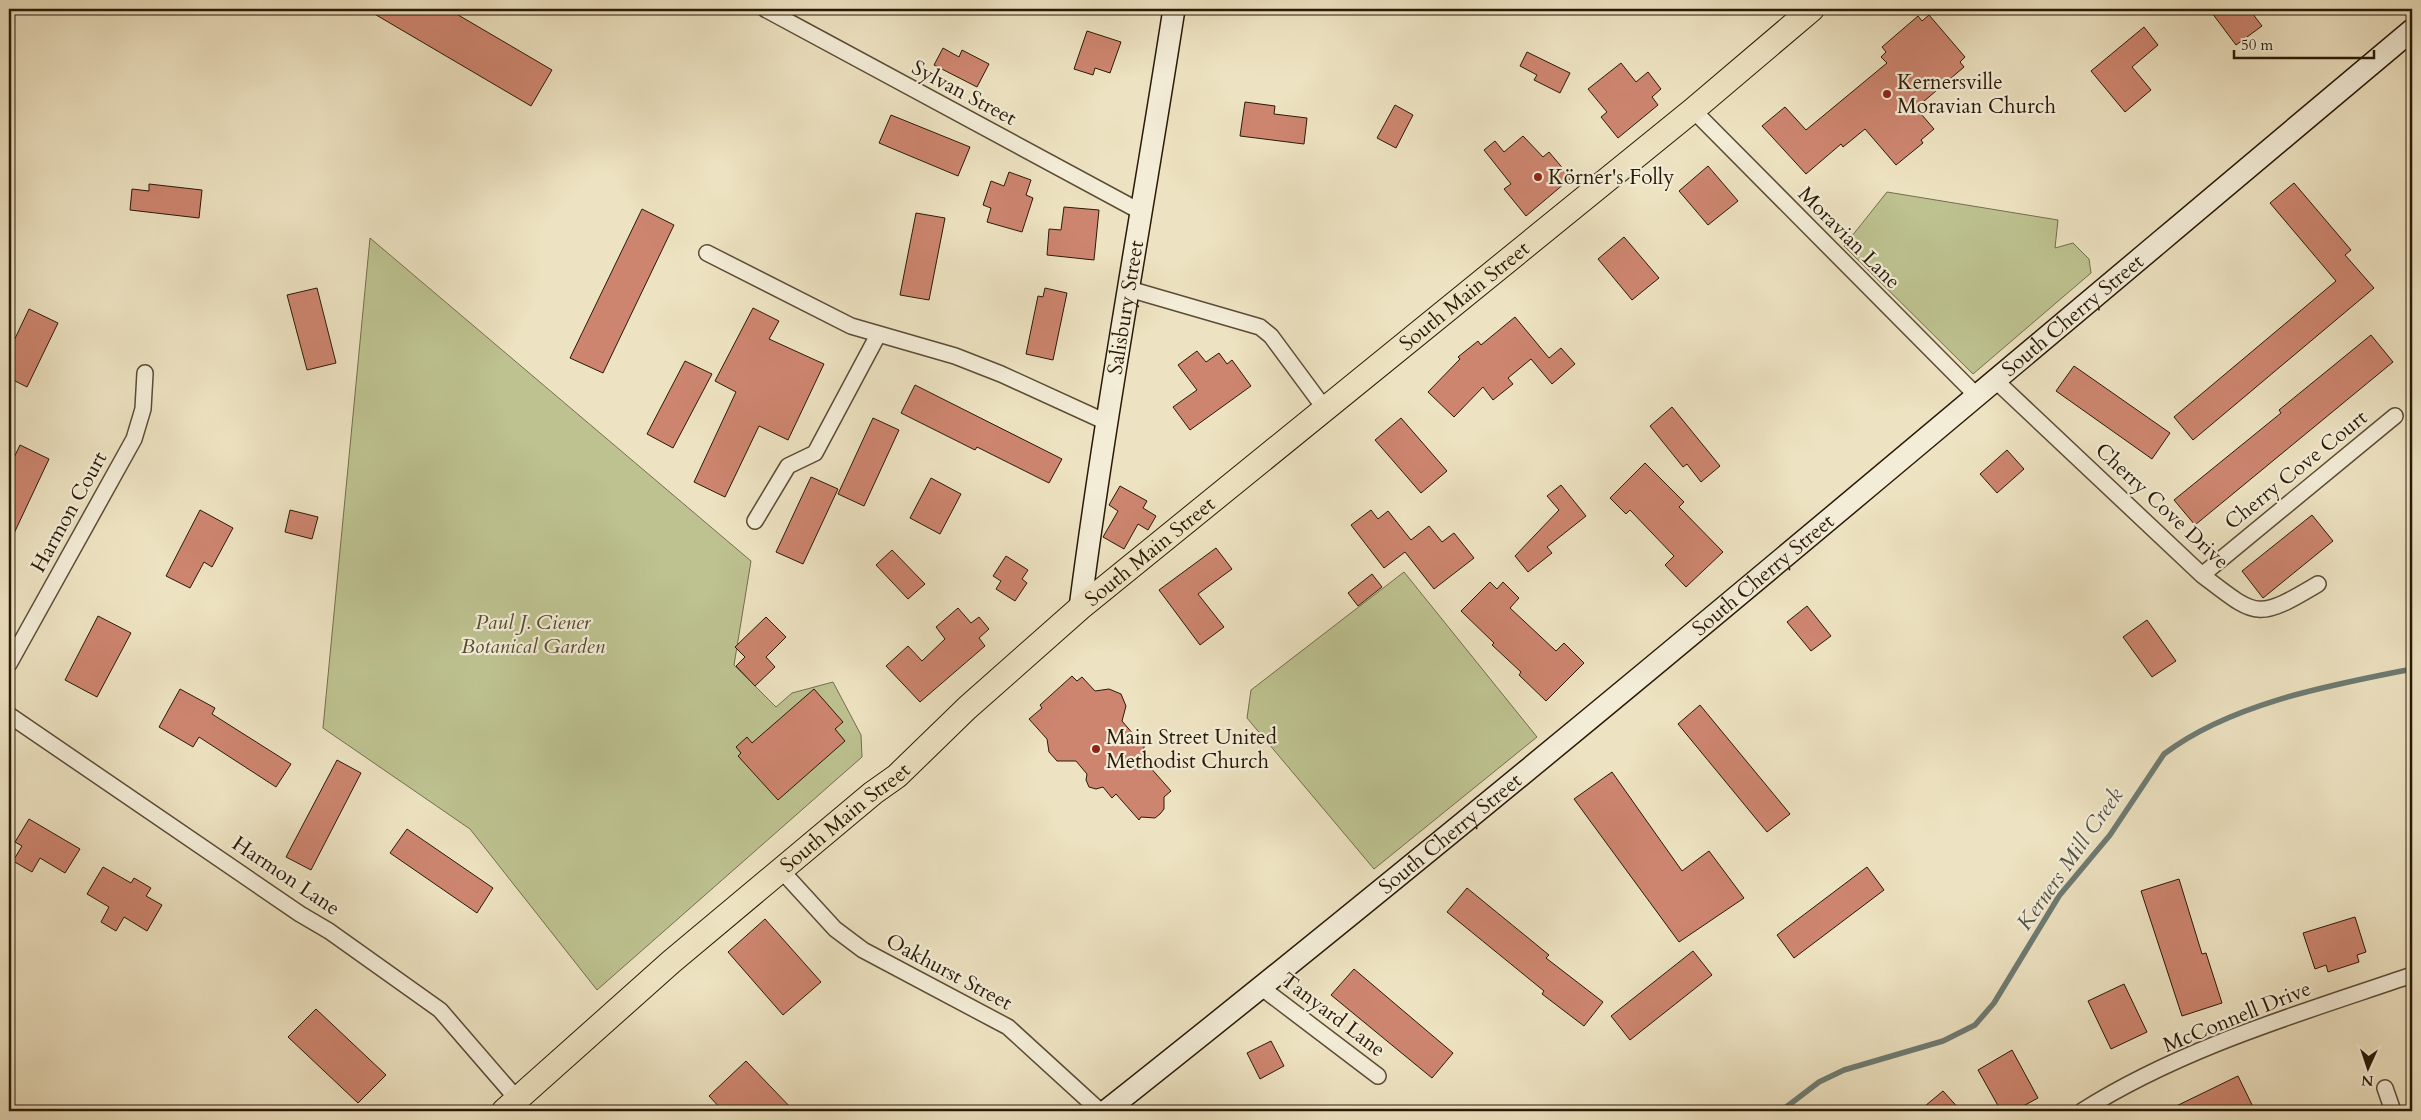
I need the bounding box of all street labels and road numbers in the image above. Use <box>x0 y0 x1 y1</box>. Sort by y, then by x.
street label: Sylvan Street <box>907 53 1022 133</box>
street label: Moravian Lane <box>1791 180 1907 296</box>
street label: South Main Street <box>1393 234 1536 358</box>
street label: Salisbury Street <box>1100 238 1151 377</box>
street label: South Cherry Street <box>1995 247 2150 383</box>
street label: Cherry Cove Court <box>2219 403 2374 537</box>
street label: Cherry Cove Drive <box>2089 436 2235 576</box>
street label: Harmon Court <box>24 446 114 578</box>
street label: South Main Street <box>1078 489 1221 613</box>
street label: South Cherry Street <box>1686 507 1840 643</box>
street label: South Main Street <box>774 756 917 879</box>
street label: South Cherry Street <box>1372 766 1528 901</box>
street label: Harmon Lane <box>226 829 346 923</box>
street label: Oakhurst Street <box>881 927 1017 1018</box>
street label: Tanyard Lane <box>1275 966 1391 1064</box>
street label: McConnell Drive <box>2159 974 2315 1060</box>

